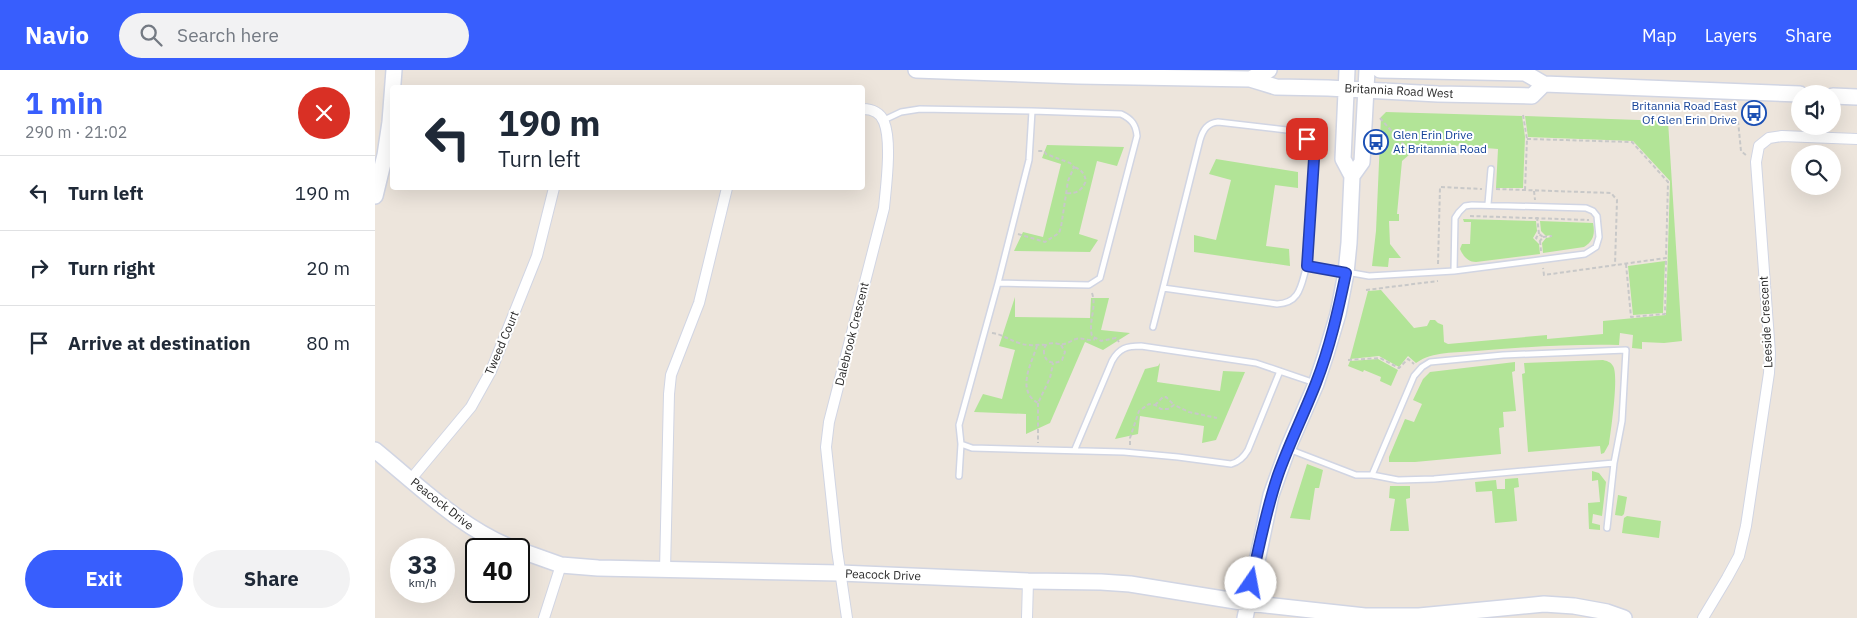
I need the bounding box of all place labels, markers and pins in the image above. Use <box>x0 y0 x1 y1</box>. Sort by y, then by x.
place label: Britannia Road East Of Glen Erin Drive <box>1631 98 1737 127</box>
bus stop icon: Britannia Road East Of Glen Erin Drive <box>1741 100 1767 126</box>
pin <box>1286 118 1328 160</box>
place label: Glen Erin Drive At Britannia Road <box>1393 127 1487 156</box>
bus stop icon: Glen Erin Drive At Britannia Road <box>1363 129 1389 155</box>

